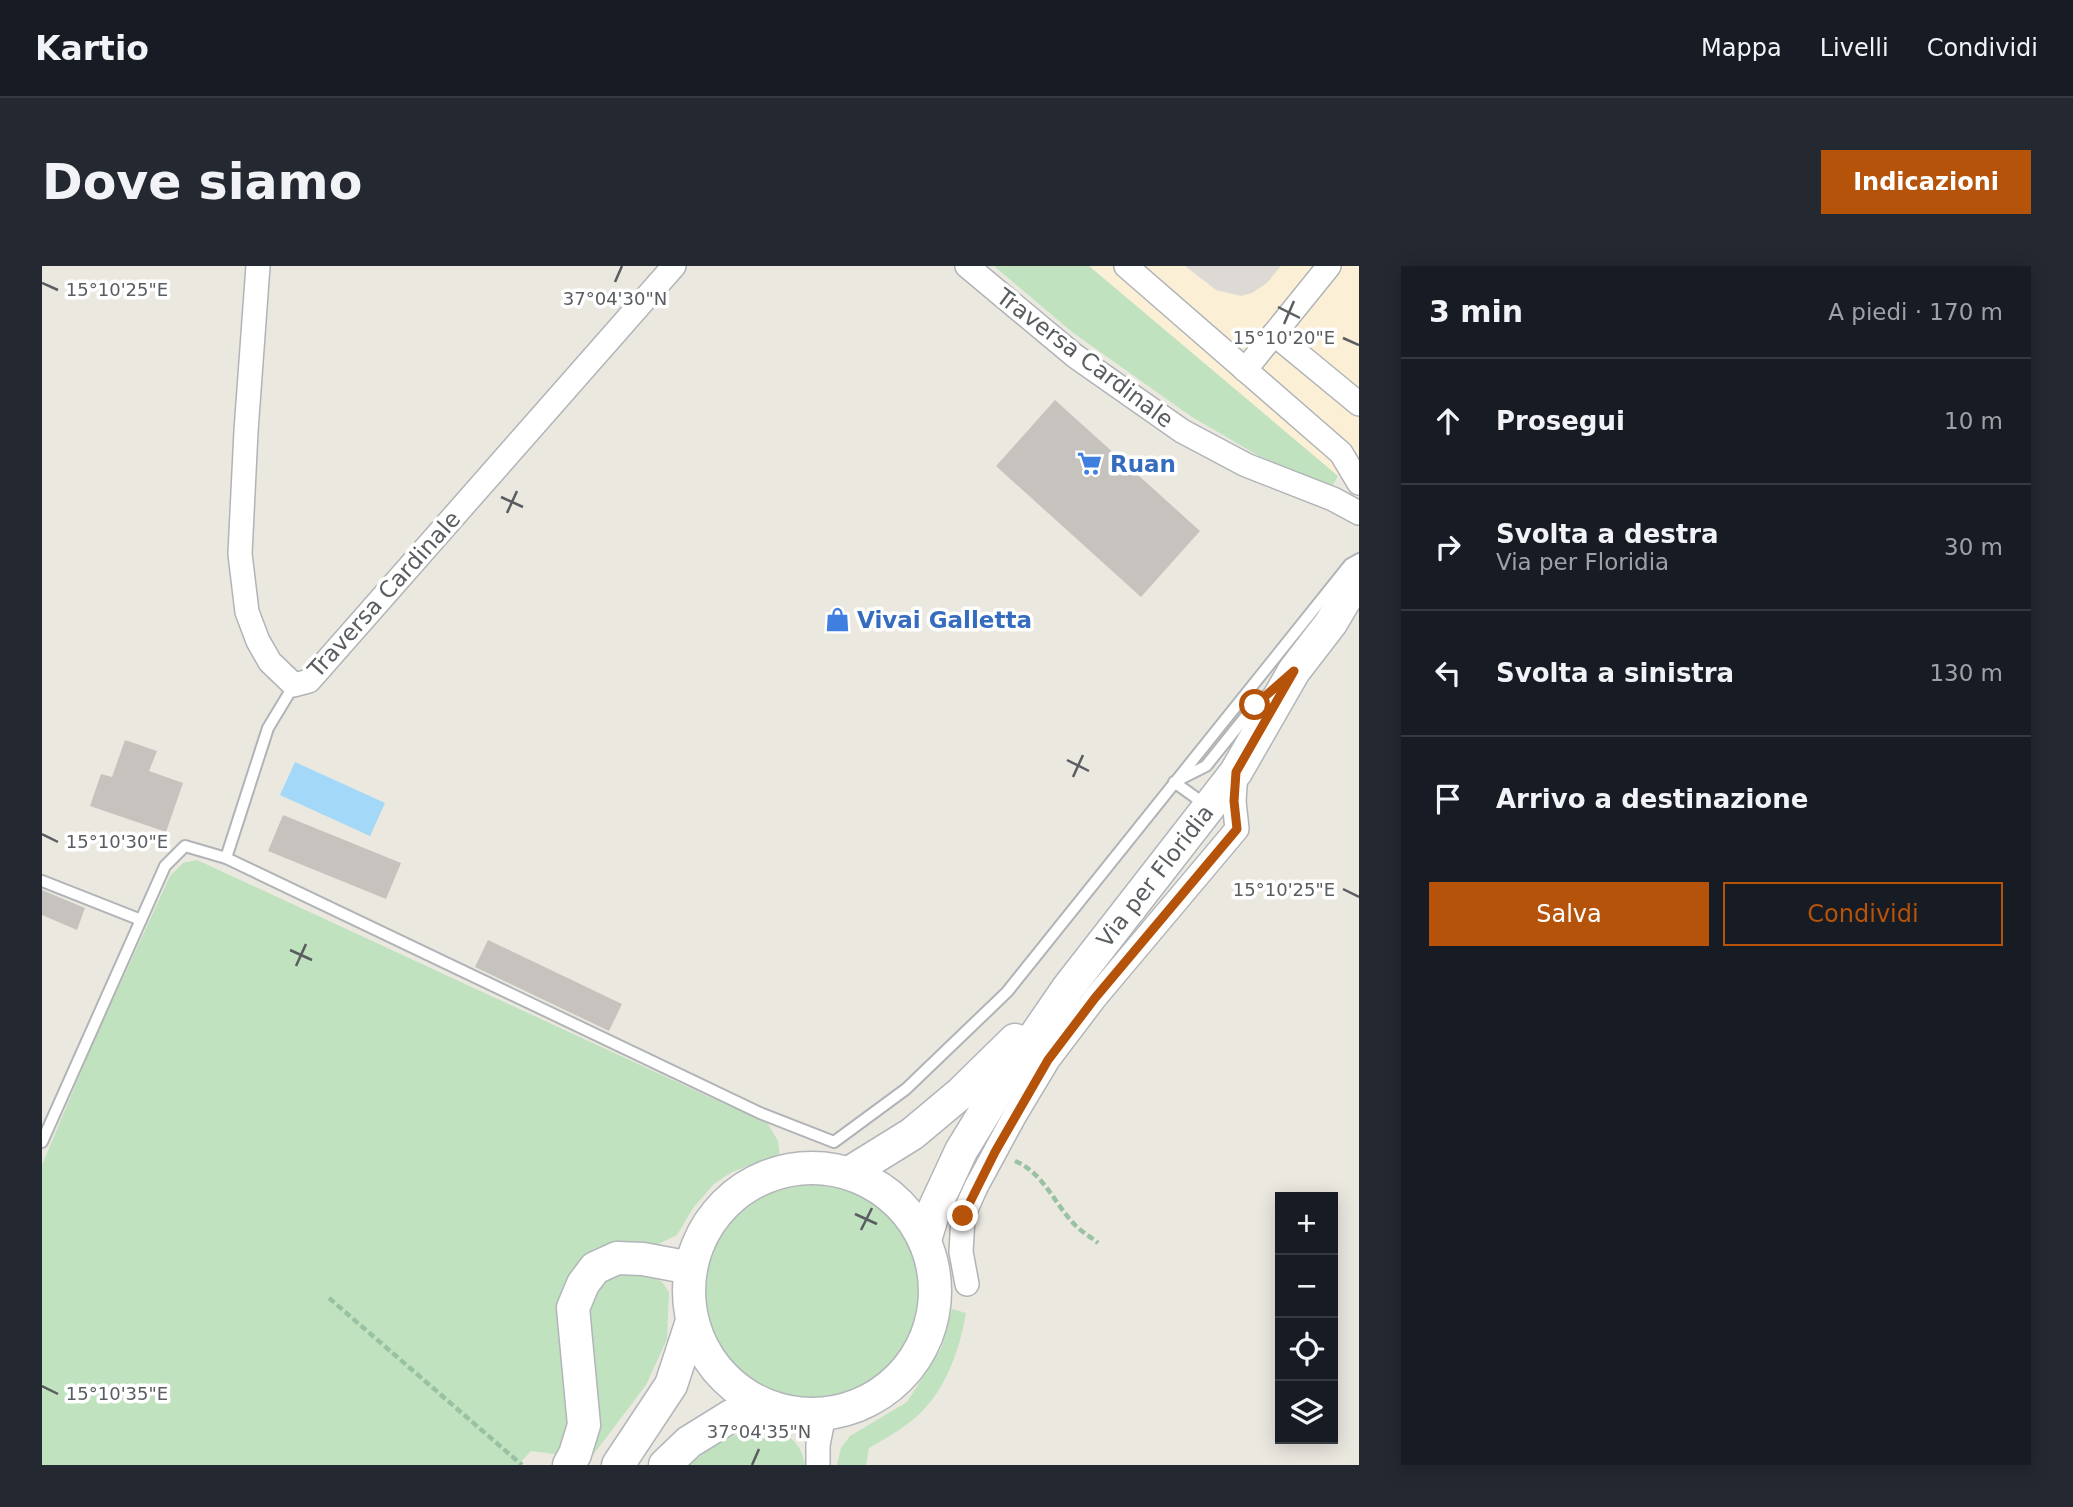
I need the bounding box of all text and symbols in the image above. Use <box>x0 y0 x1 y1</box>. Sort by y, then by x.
text: Kartio <box>35 29 149 68</box>
text: Mappa <box>1701 34 1782 62</box>
text: Livelli <box>1820 34 1889 62</box>
text: Condividi <box>1927 34 2038 62</box>
button: Indicazioni <box>1821 150 2031 214</box>
text: Dove siamo <box>42 154 362 211</box>
text: 15°10'25"E <box>66 279 168 300</box>
street label: Traversa Cardinale <box>991 283 1178 433</box>
text: 37°04'30"N <box>563 288 667 309</box>
text: 3 min <box>1429 294 1523 329</box>
text: A piedi · 170 m <box>1828 299 2003 325</box>
text: 15°10'20"E <box>1233 327 1335 348</box>
icon: ahead <box>1429 402 1467 440</box>
text: Prosegui <box>1496 406 1625 436</box>
text: 10 m <box>1944 408 2003 434</box>
supermarket icon: Ruan <box>1076 450 1104 478</box>
place label: Ruan <box>1110 451 1176 477</box>
street label: Traversa Cardinale <box>302 506 465 683</box>
text: Svolta a destra <box>1496 519 1719 549</box>
icon: right <box>1429 528 1467 566</box>
text: 30 m <box>1944 534 2003 560</box>
text: Via per Floridia <box>1496 549 1669 575</box>
shop icon: Vivai Galletta <box>823 606 851 634</box>
place label: Vivai Galletta <box>857 607 1032 633</box>
icon: left <box>1429 654 1467 692</box>
text: Svolta a sinistra <box>1496 658 1734 688</box>
text: 130 m <box>1929 660 2003 686</box>
route start <box>1239 689 1270 720</box>
icon: arrive <box>1429 780 1467 818</box>
text: Arrivo a destinazione <box>1496 784 1808 814</box>
street label: Via per Floridia <box>1091 800 1219 952</box>
text: 15°10'30"E <box>66 831 168 852</box>
text: 15°10'25"E <box>1233 879 1335 900</box>
button: Salva <box>1429 882 1709 946</box>
button: Condividi <box>1723 882 2003 946</box>
map controls <box>1275 1192 1338 1444</box>
button: + <box>1275 1192 1338 1255</box>
route end <box>947 1200 978 1231</box>
button: − <box>1275 1255 1338 1318</box>
button: locate <box>1275 1318 1338 1381</box>
button: layers <box>1275 1381 1338 1444</box>
text: 15°10'35"E <box>66 1383 168 1404</box>
text: 37°04'35"N <box>707 1421 811 1442</box>

